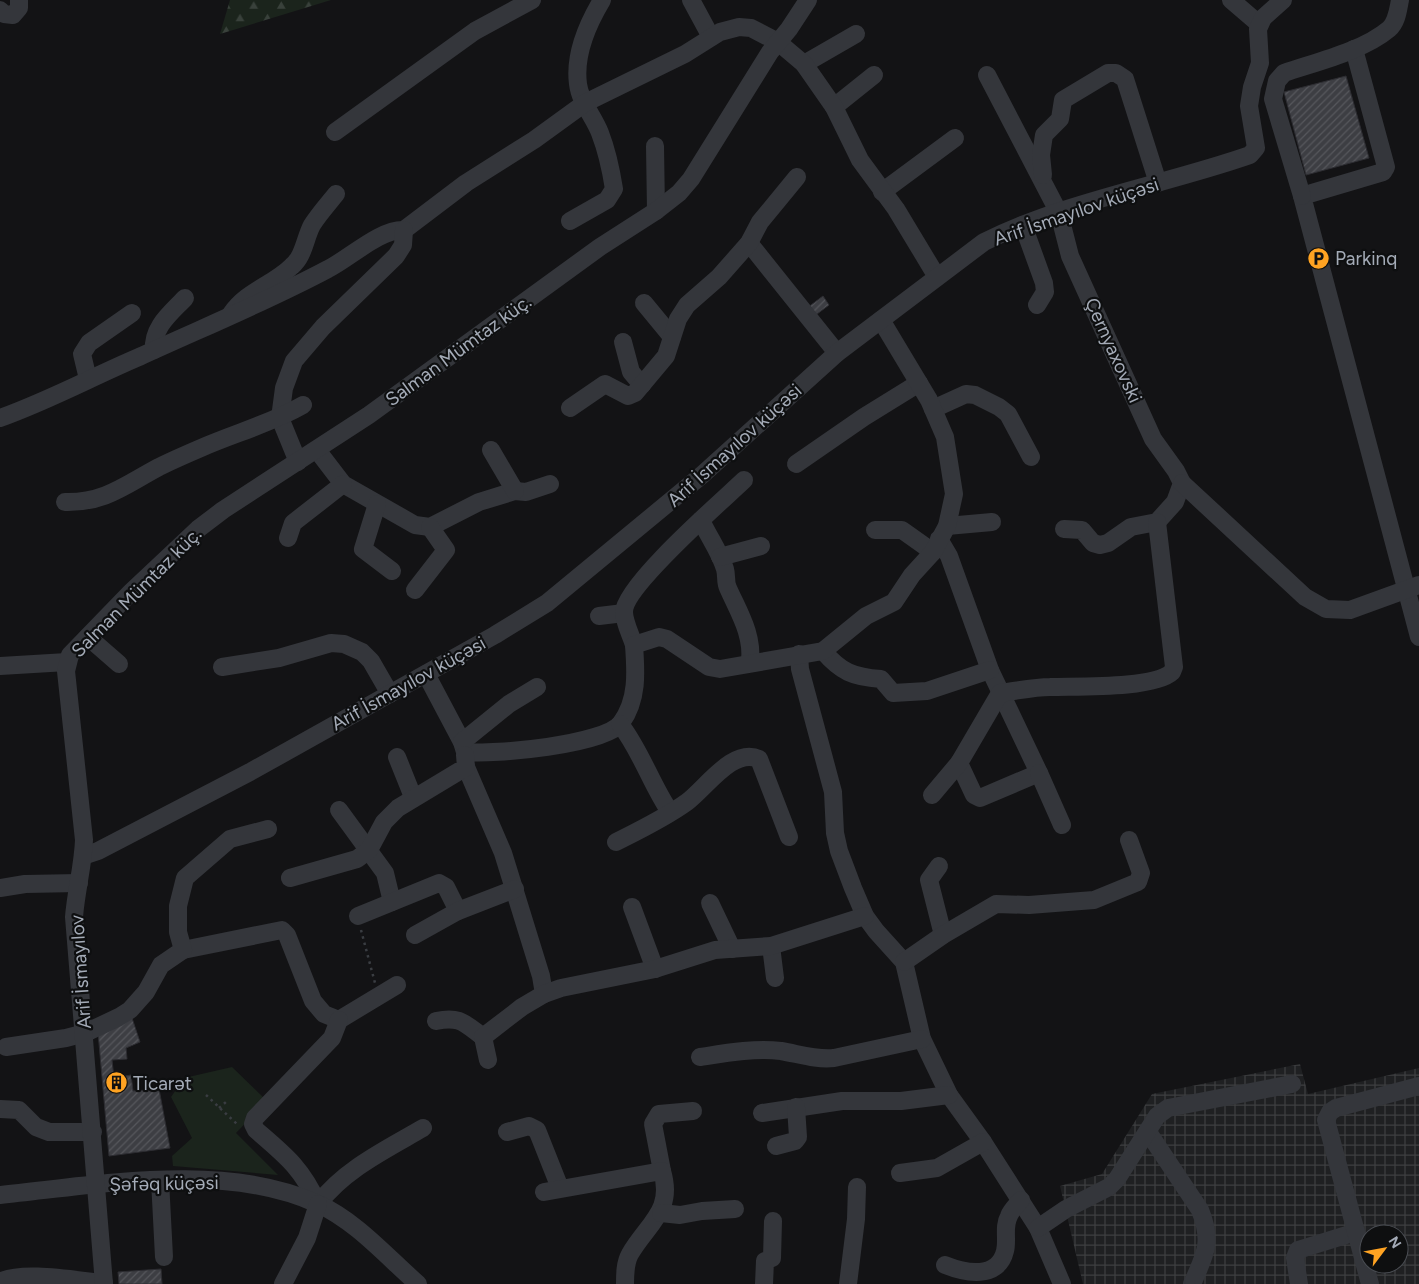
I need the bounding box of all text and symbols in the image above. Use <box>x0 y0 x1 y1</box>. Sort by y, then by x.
street label: Arif İsmayılov küçəsi <box>991 172 1162 251</box>
parking icon: Parkinq <box>1307 246 1331 270</box>
place label: Parkinq <box>1335 247 1397 270</box>
street label: Salman Mümtaz küç. <box>381 290 536 411</box>
street label: Çernyaxovski <box>1080 294 1147 406</box>
street label: Arif İsmayılov küçəsi <box>662 379 806 512</box>
street label: Salman Mümtaz küç. <box>67 523 206 662</box>
street label: Arif İsmayılov küçəsi <box>327 631 489 735</box>
street label: Arif İsmayılov <box>65 914 96 1030</box>
building icon: Ticarət <box>105 1071 129 1095</box>
place label: Ticarət <box>133 1072 192 1095</box>
street label: Şəfəq küçəsi <box>109 1171 219 1196</box>
north arrow <box>1359 1224 1409 1274</box>
text: N <box>1385 1233 1405 1251</box>

